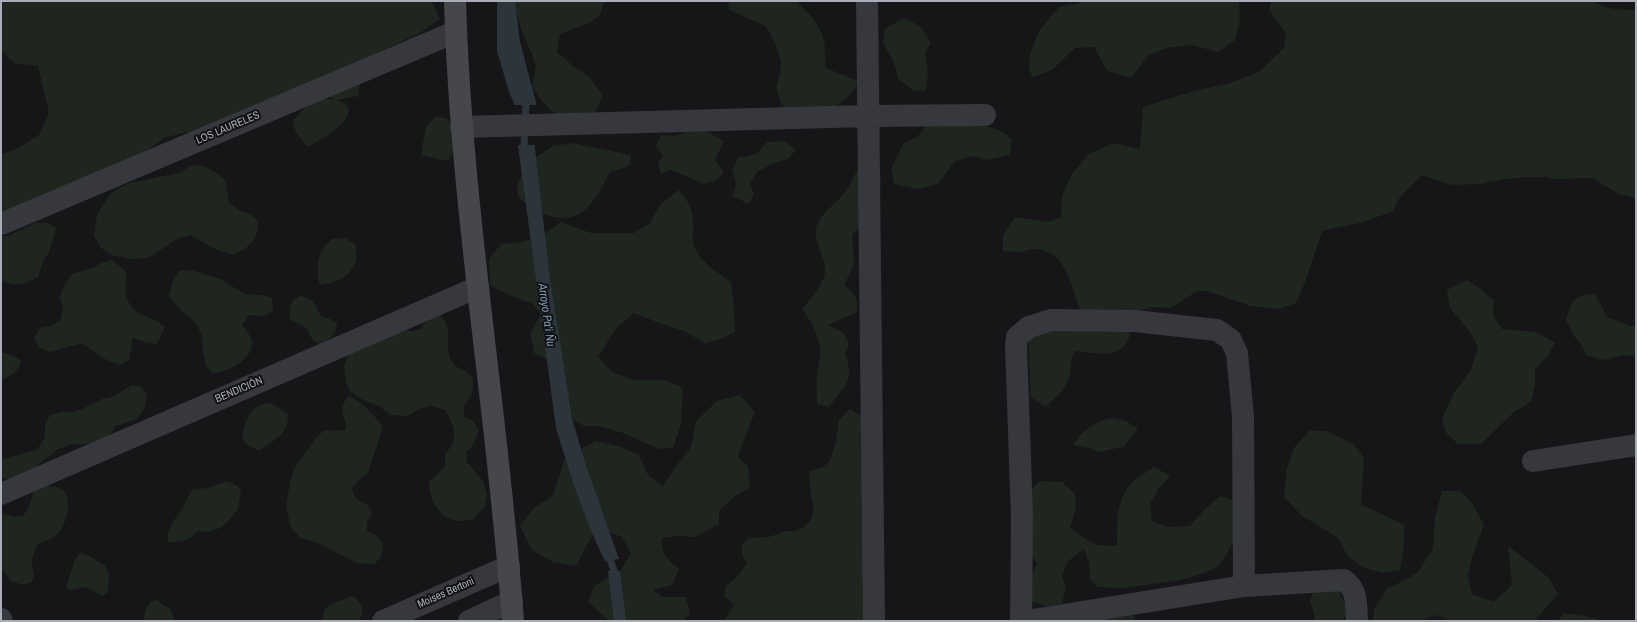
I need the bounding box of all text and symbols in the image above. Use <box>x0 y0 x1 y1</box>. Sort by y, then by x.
street label: LOS LAURELES <box>194 109 262 147</box>
water label: Arroyo Pa'i Ñu <box>534 282 558 348</box>
street label: BENDICIÓN <box>213 374 265 406</box>
street label: Moises Bertoni <box>416 575 476 611</box>

